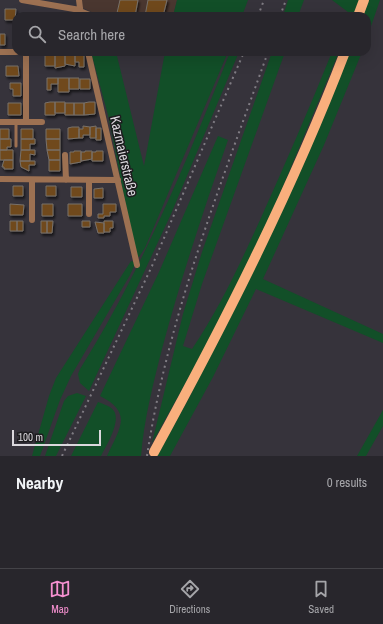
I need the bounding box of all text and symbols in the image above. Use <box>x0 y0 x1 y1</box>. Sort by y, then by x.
search box <box>12 12 371 56</box>
icon: search <box>26 23 48 45</box>
text: Search here <box>58 24 125 45</box>
street label: Kazmaierstraße <box>106 114 142 198</box>
scale bar <box>12 428 101 447</box>
text: 100 m <box>18 430 43 444</box>
text: Nearby <box>16 471 63 494</box>
text: 0 results <box>327 474 367 491</box>
tab: Map <box>49 578 71 616</box>
tab: Directions <box>169 578 210 616</box>
tab: Saved <box>308 578 334 616</box>

